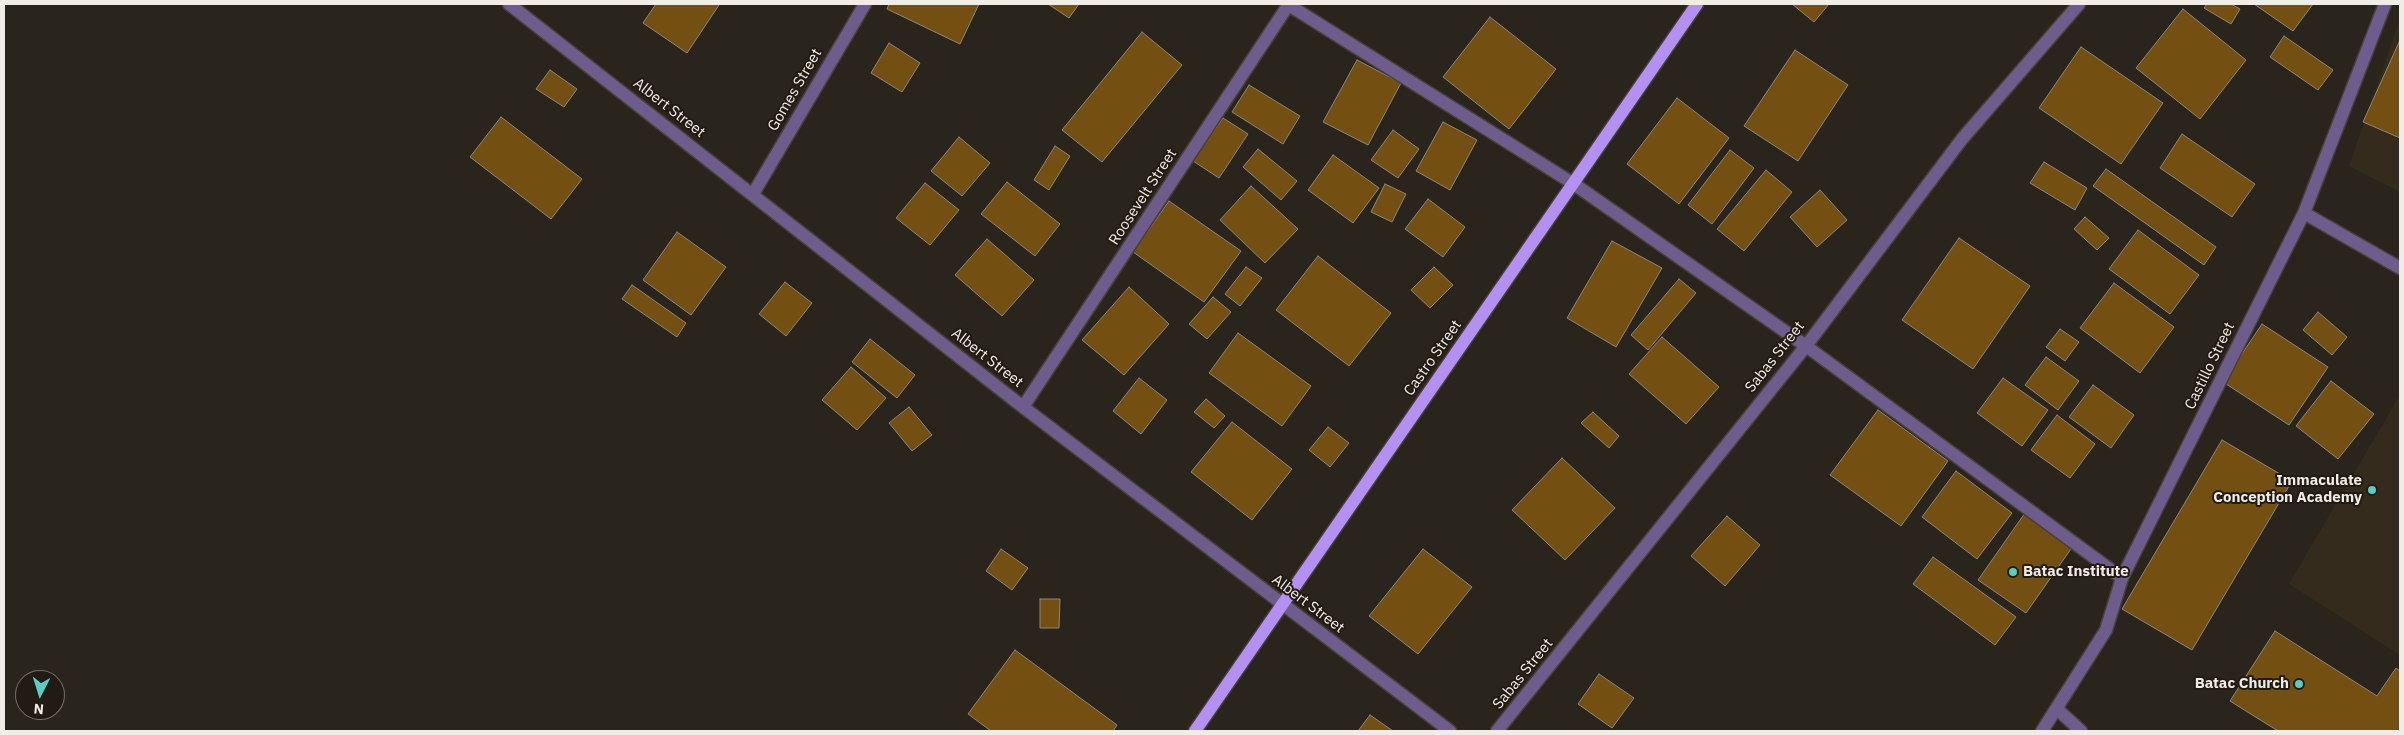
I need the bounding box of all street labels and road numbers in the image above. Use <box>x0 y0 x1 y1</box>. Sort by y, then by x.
street label: Gomes Street <box>764 46 826 134</box>
street label: Albert Street <box>630 74 708 142</box>
street label: Roosevelt Street <box>1105 146 1181 248</box>
street label: Castro Street <box>1400 317 1466 399</box>
street label: Sabas Street <box>1742 318 1808 396</box>
street label: Castillo Street <box>2181 319 2239 413</box>
street label: Albert Street <box>948 324 1026 392</box>
street label: Albert Street <box>1268 571 1348 637</box>
street label: Sabas Street <box>1489 635 1557 713</box>

